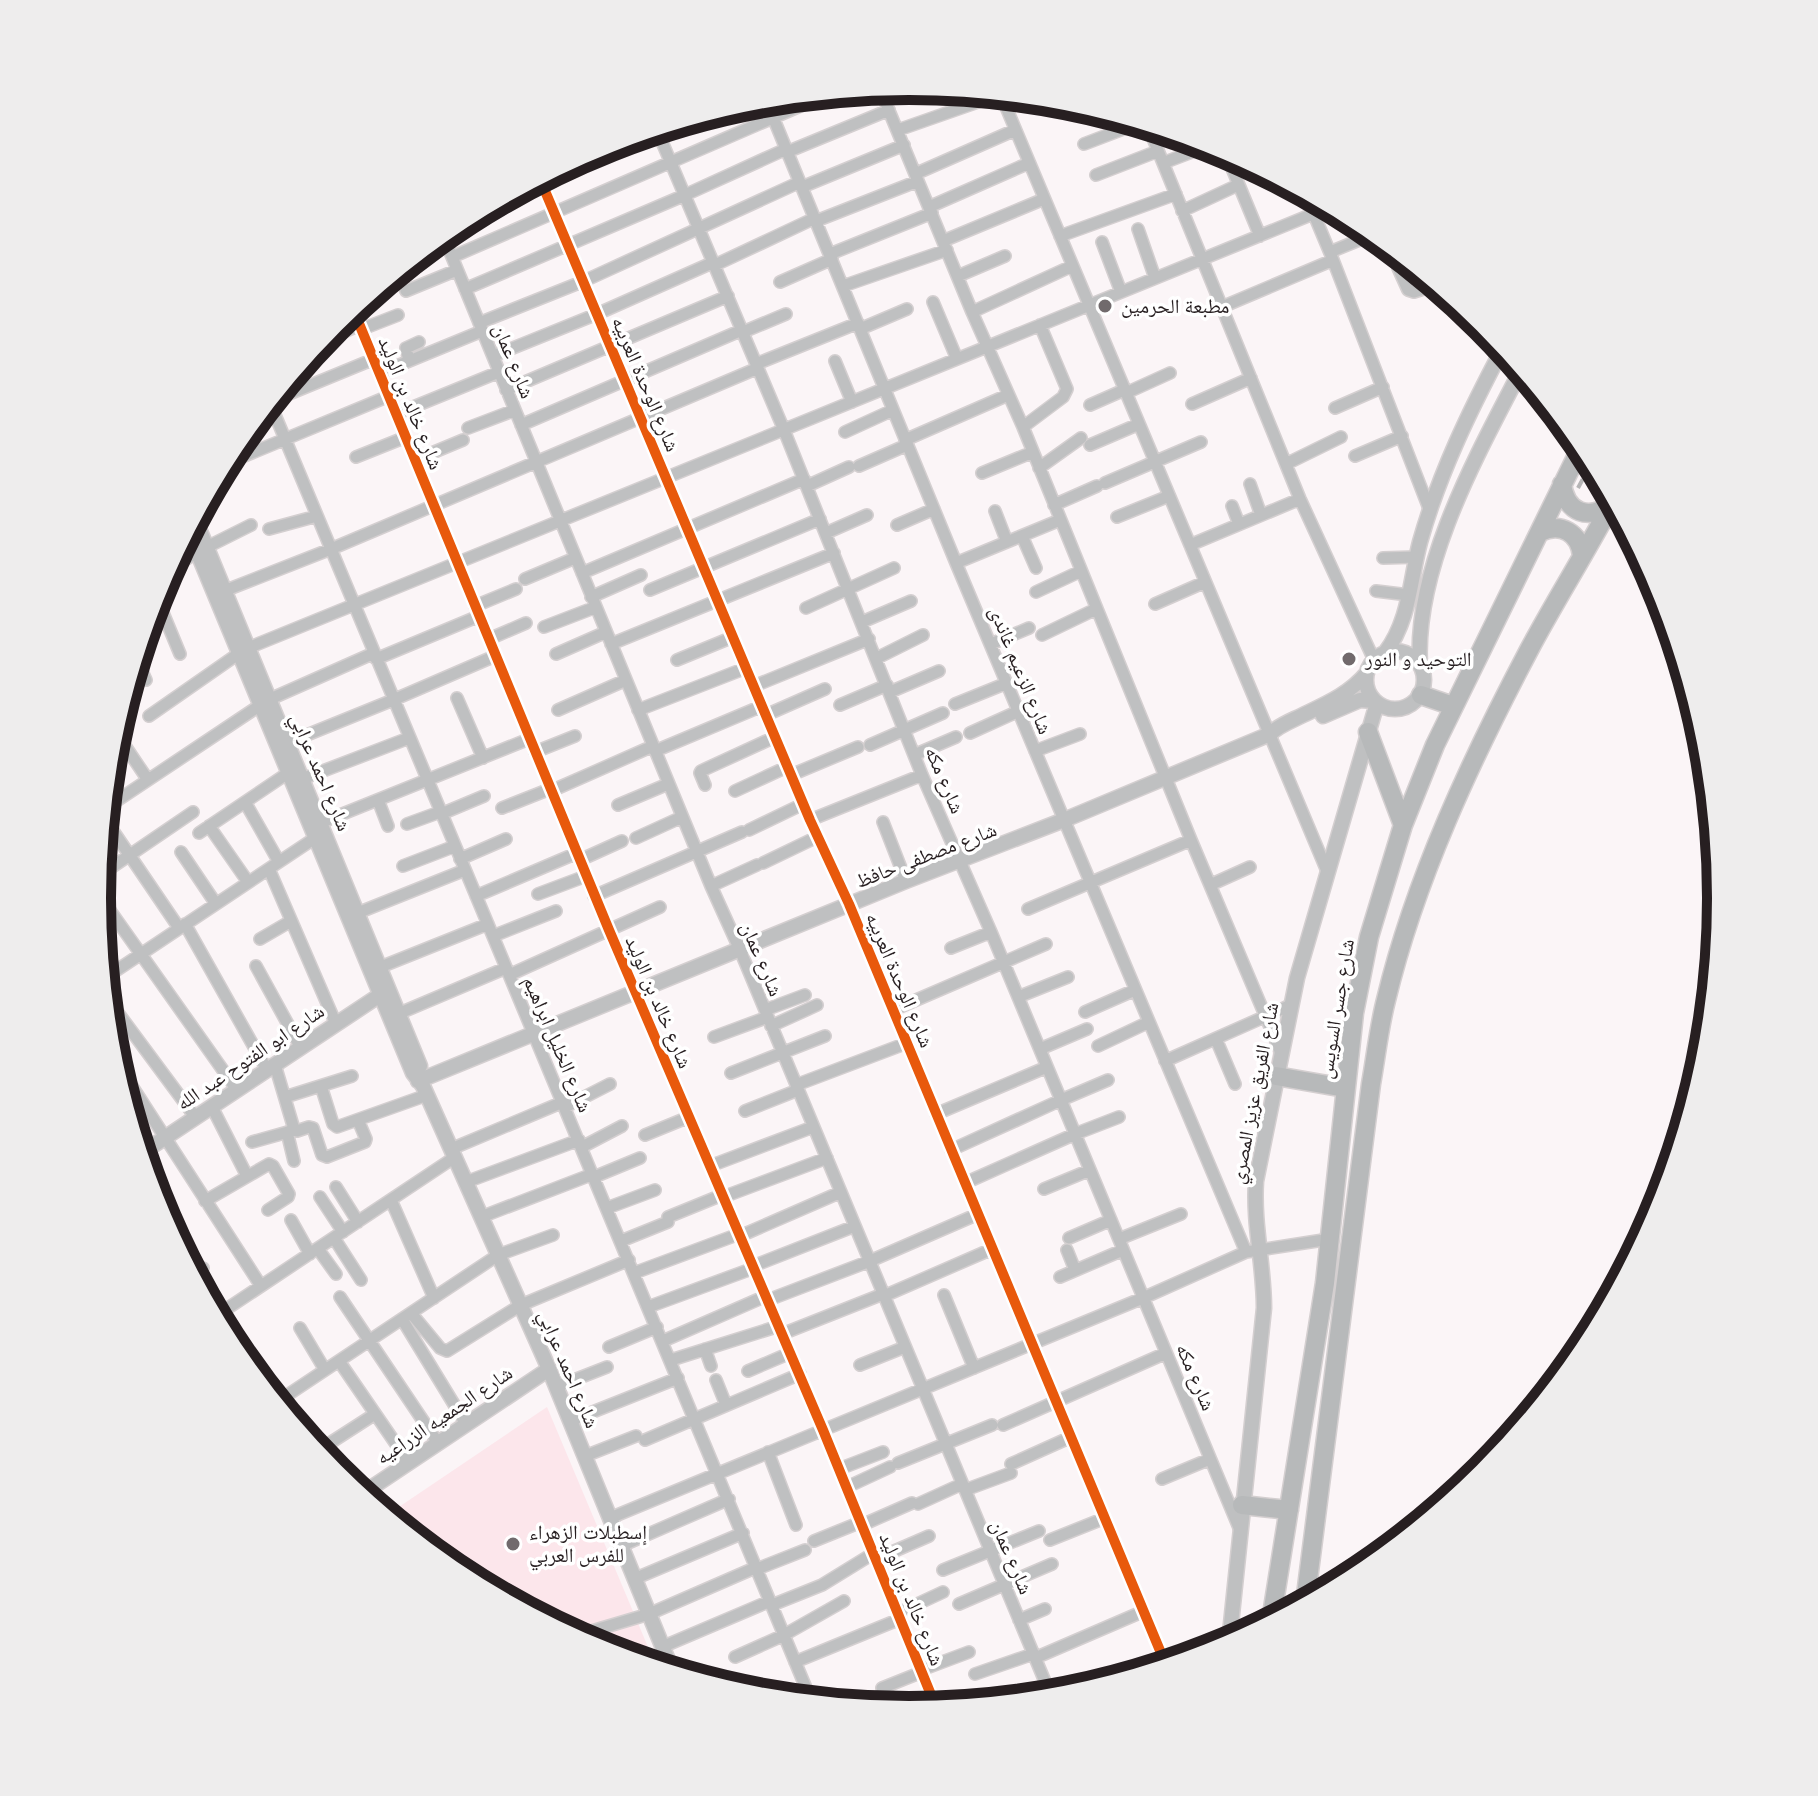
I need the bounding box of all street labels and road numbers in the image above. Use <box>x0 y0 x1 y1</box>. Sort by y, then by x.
street label: شارع الوحدة العربيه <box>606 312 687 455</box>
street label: شارع عمان <box>487 319 542 402</box>
street label: شارع خالد بن الوليد <box>372 332 451 474</box>
street label: شارع الزعيم غاندى <box>983 602 1059 738</box>
street label: شارع احمد عرابي <box>282 709 358 836</box>
street label: شارع مكه <box>919 742 972 818</box>
street label: شارع مصطفى حافظ <box>852 815 1000 894</box>
street label: شارع الوحدة العربيه <box>860 908 941 1051</box>
street label: شارع عمان <box>735 917 790 1000</box>
street label: شارع خالد بن الوليد <box>619 931 700 1072</box>
street label: شارع جسر السويس <box>1311 937 1360 1081</box>
street label: شارع الخليل ابراهيم <box>517 971 599 1117</box>
street label: شارع ابو الفتوح عبد الله <box>171 997 329 1116</box>
street label: شارع الفريق عزيز المصري <box>1223 1000 1287 1187</box>
street label: شارع احمد عرابي <box>530 1306 606 1433</box>
street label: شارع مكه <box>1170 1339 1223 1415</box>
street label: شارع الجمعيه الزراعيه <box>370 1359 517 1470</box>
street label: شارع عمان <box>985 1515 1040 1598</box>
street label: شارع خالد بن الوليد <box>873 1528 952 1670</box>

